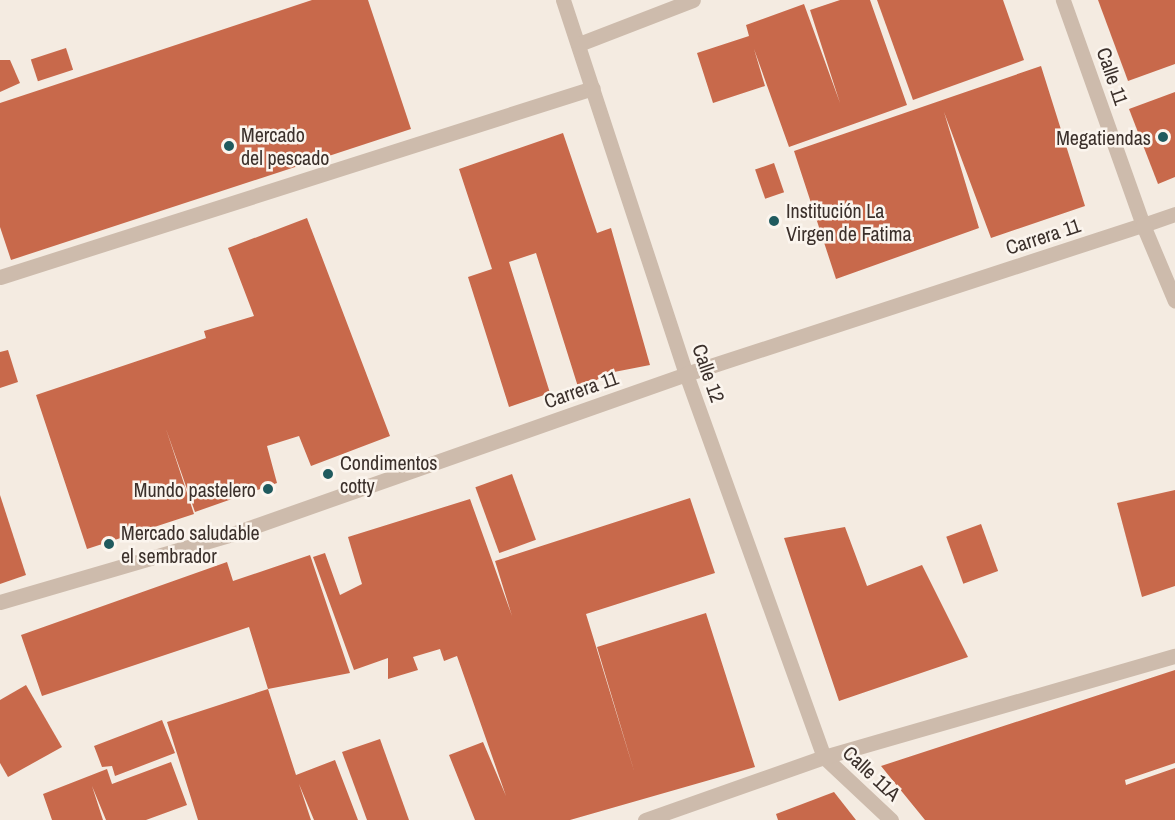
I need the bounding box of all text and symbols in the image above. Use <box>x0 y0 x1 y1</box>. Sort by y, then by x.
street label: Calle 11 <box>1092 44 1134 108</box>
place label: Mercado del pescado <box>241 122 329 169</box>
place label: Megatiendas <box>1056 125 1151 149</box>
marker: Megatiendas <box>1156 130 1170 144</box>
marker: Mercado del pescado <box>222 139 236 153</box>
place label: Institución La Virgen de Fatima <box>786 198 912 245</box>
street label: Carrera 11 <box>1003 213 1083 259</box>
marker: Institución La Virgen de Fatima <box>767 214 781 228</box>
street label: Calle 12 <box>688 341 730 405</box>
street label: Carrera 11 <box>541 365 621 413</box>
place label: Condimentos cotty <box>340 450 438 497</box>
marker: Condimentos cotty <box>321 467 335 481</box>
place label: Mundo pastelero <box>134 477 256 501</box>
marker: Mundo pastelero <box>261 482 275 496</box>
place label: Mercado saludable el sembrador <box>121 520 260 567</box>
marker: Mercado saludable el sembrador <box>102 537 116 551</box>
street label: Calle 11A <box>838 740 906 806</box>

